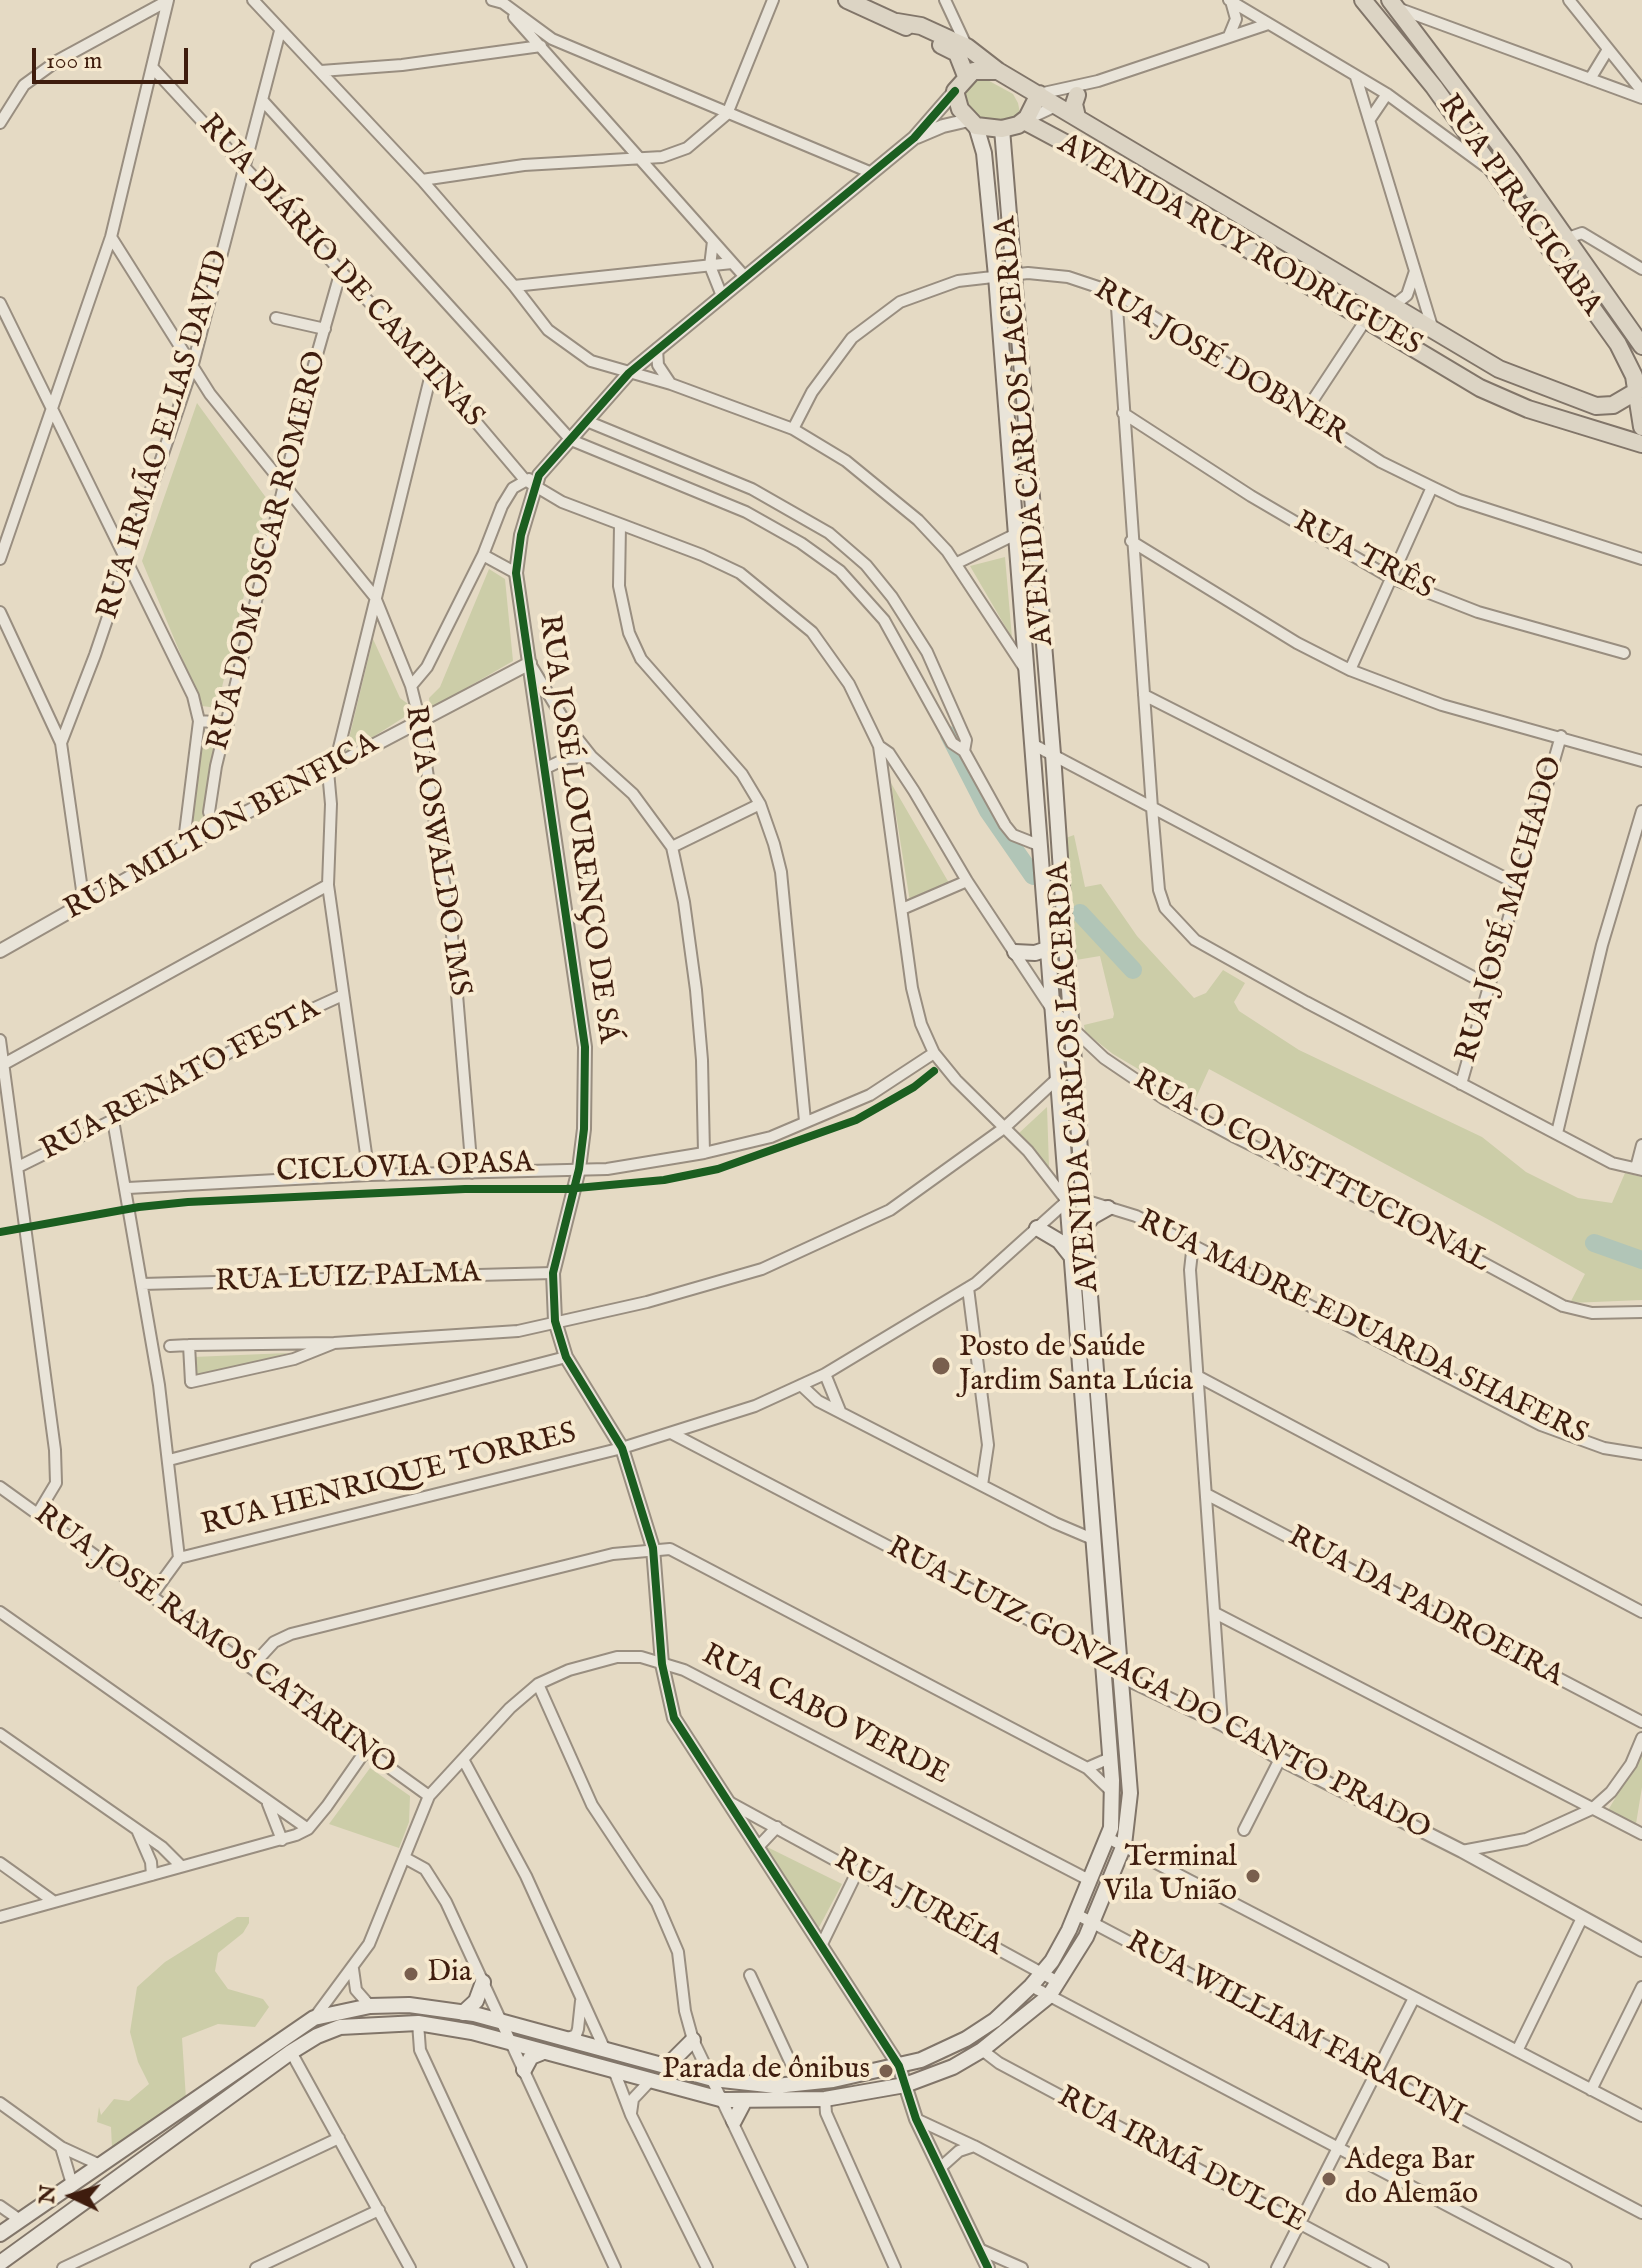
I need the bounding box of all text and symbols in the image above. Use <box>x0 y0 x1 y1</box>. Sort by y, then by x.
scale bar <box>36 32 192 82</box>
text: 100 m <box>46 46 102 77</box>
street label: RUA PIRACICABA <box>1429 89 1609 323</box>
street label: RUA DIÁRIO DE CAMPINAS <box>190 108 490 436</box>
street label: AVENIDA RUY RODRIGUES <box>1051 127 1427 365</box>
street label: AVENIDA CARLOS LACERDA <box>989 215 1063 647</box>
street label: RUA IRMÃO ELIAS DAVID <box>92 246 238 624</box>
street label: RUA JOSÉ DOBNER <box>1087 273 1353 453</box>
street label: RUA DOM OSCAR ROMERO <box>202 348 336 754</box>
street label: RUA TRÊS <box>1287 505 1439 609</box>
street label: RUA JOSÉ LOURENÇO DE SÁ <box>529 613 625 1045</box>
street label: RUA OSWALDO IMS <box>395 703 477 999</box>
street label: RUA MILTON BENFICA <box>59 727 385 929</box>
street label: RUA JOSÉ MACHADO <box>1450 753 1572 1067</box>
street label: AVENIDA CARLOS LACERDA <box>1042 861 1108 1293</box>
street label: RUA RENATO FESTA <box>35 992 327 1170</box>
street label: RUA O CONSTITUCIONAL <box>1127 1063 1495 1281</box>
street label: CICLOVIA OPASA <box>276 1147 534 1191</box>
street label: RUA MADRE EDUARDA SHAFERS <box>1131 1204 1593 1454</box>
street label: RUA LUIZ PALMA <box>215 1256 481 1302</box>
place label: Posto de Saúde Jardim Santa Lúcia <box>959 1331 1193 1402</box>
marker: Posto de Saúde Jardim Santa Lúcia <box>930 1355 952 1377</box>
street label: RUA HENRIQUE TORRES <box>198 1417 580 1545</box>
street label: RUA JOSÉ RAMOS CATARINO <box>26 1498 402 1784</box>
street label: RUA DA PADROEIRA <box>1281 1520 1569 1696</box>
street label: RUA LUIZ GONZAGA DO CANTO PRADO <box>880 1531 1436 1849</box>
street label: RUA CABO VERDE <box>695 1638 955 1794</box>
place label: Terminal Vila União <box>1104 1841 1237 1912</box>
street label: RUA JURÉIA <box>828 1843 1008 1965</box>
marker: Terminal Vila União <box>1244 1867 1262 1885</box>
street label: RUA WILLIAM FARACINI <box>1119 1925 1471 2135</box>
place label: Dia <box>427 1956 472 1992</box>
marker: Dia <box>402 1965 420 1983</box>
place label: Parada de ônibus <box>662 2053 870 2089</box>
marker: Parada de ônibus <box>877 2062 895 2080</box>
street label: RUA IRMÃ DULCE <box>1051 2080 1311 2242</box>
place label: Adega Bar do Alemão <box>1345 2144 1478 2214</box>
north arrow <box>32 2156 112 2236</box>
marker: Adega Bar do Alemão <box>1320 2170 1338 2188</box>
text: N <box>33 2184 63 2205</box>

